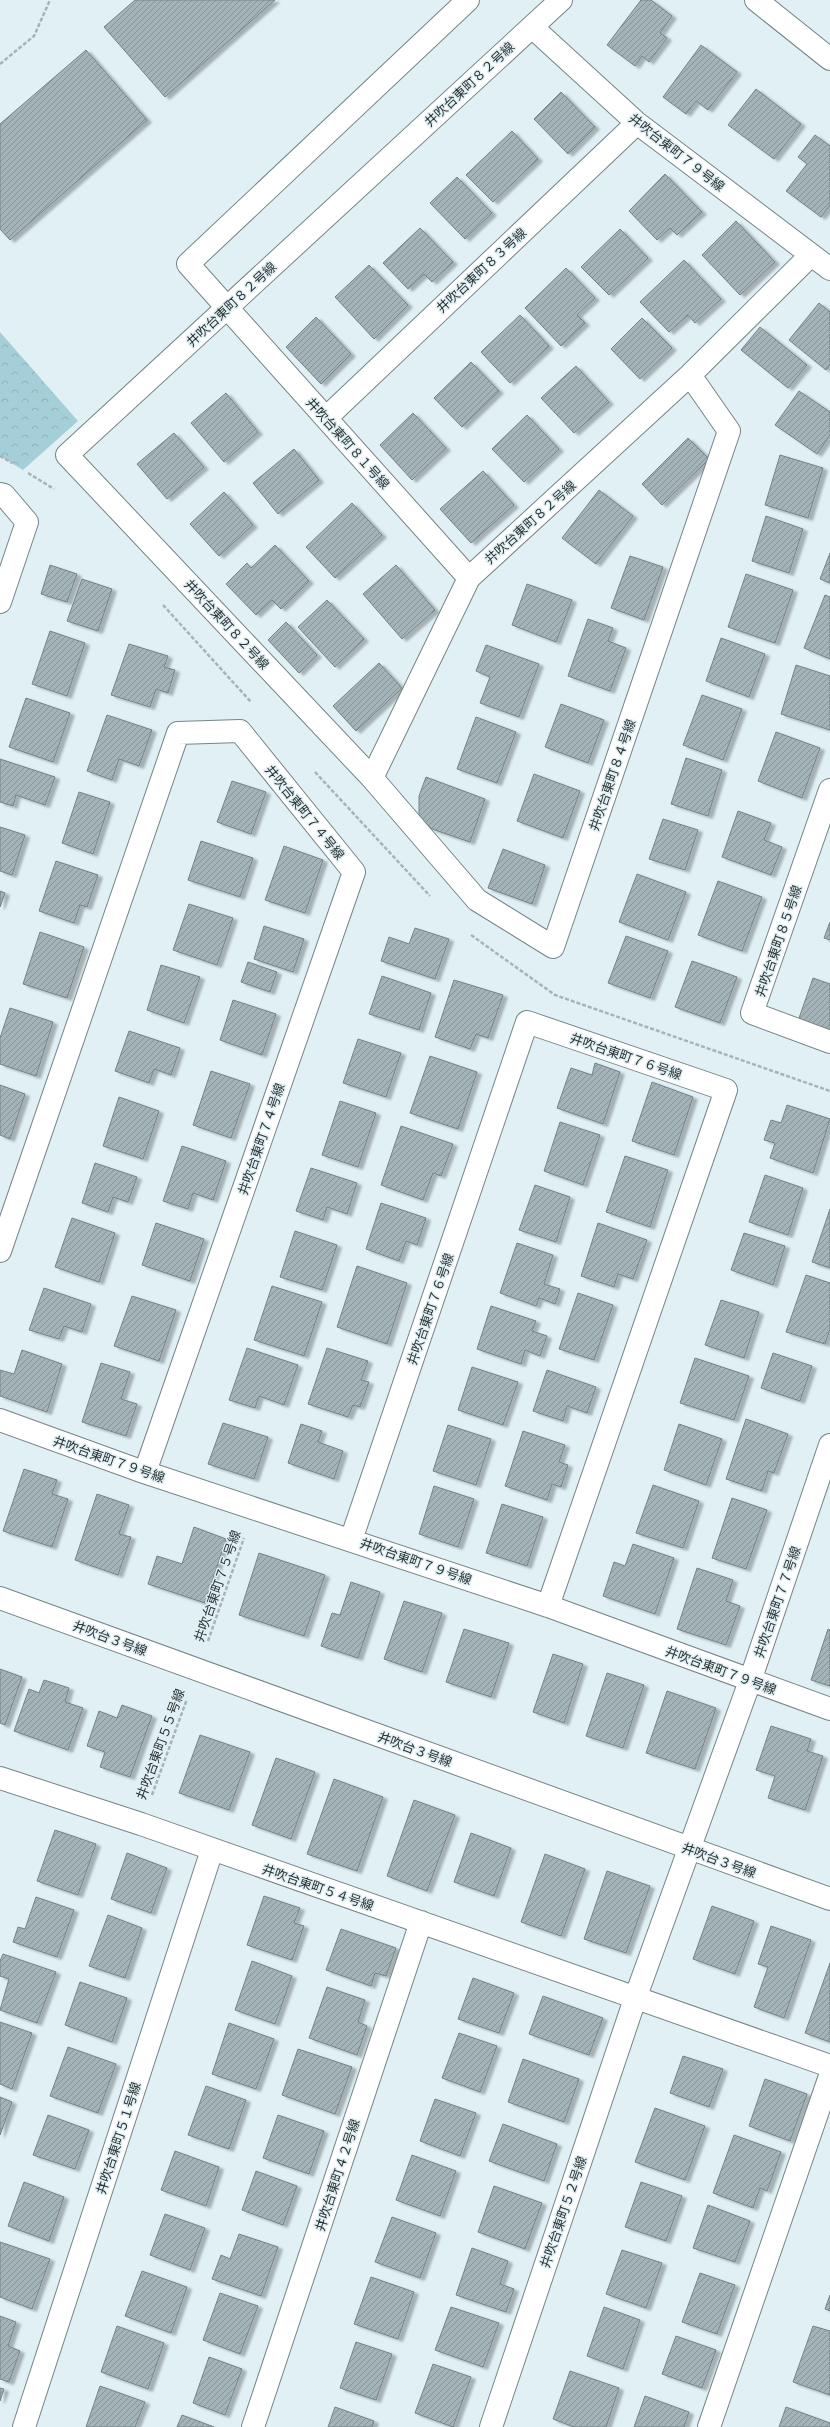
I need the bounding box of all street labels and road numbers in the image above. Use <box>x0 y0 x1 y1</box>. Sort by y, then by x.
street label: 井吹台東町８２号線 <box>421 38 517 130</box>
street label: 井吹台東町７９号線 <box>626 110 728 194</box>
street label: 井吹台東町８３号線 <box>433 224 529 316</box>
street label: 井吹台東町８２号線 <box>183 258 279 350</box>
street label: 井吹台東町８１号線 <box>303 394 393 492</box>
street label: 井吹台東町８２号線 <box>481 477 579 567</box>
street label: 井吹台東町８２号線 <box>181 576 273 672</box>
street label: 井吹台東町８４号線 <box>585 717 639 833</box>
street label: 井吹台東町７４号線 <box>262 761 348 863</box>
street label: 井吹台東町８５号線 <box>751 883 805 999</box>
street label: 井吹台東町７６号線 <box>568 1029 684 1083</box>
street label: 井吹台東町７４号線 <box>234 1081 288 1197</box>
street label: 井吹台東町７６号線 <box>403 1251 457 1367</box>
street label: 井吹台東町７９号線 <box>51 1432 167 1486</box>
street label: 井吹台東町７５号線 <box>190 1528 244 1644</box>
street label: 井吹台東町７９号線 <box>358 1534 474 1588</box>
street label: 井吹台東町７７号線 <box>750 1544 804 1660</box>
street label: 井吹台３号線 <box>71 1617 149 1659</box>
street label: 井吹台東町７９号線 <box>663 1642 779 1698</box>
street label: 井吹台東町５５号線 <box>132 1686 188 1802</box>
street label: 井吹台３号線 <box>376 1728 454 1770</box>
street label: 井吹台３号線 <box>680 1839 758 1881</box>
street label: 井吹台東町５４号線 <box>260 1860 376 1914</box>
street label: 井吹台東町５１号線 <box>92 2080 144 2196</box>
street label: 井吹台東町４２号線 <box>311 2117 363 2233</box>
street label: 井吹台東町５２号線 <box>536 2154 590 2270</box>

